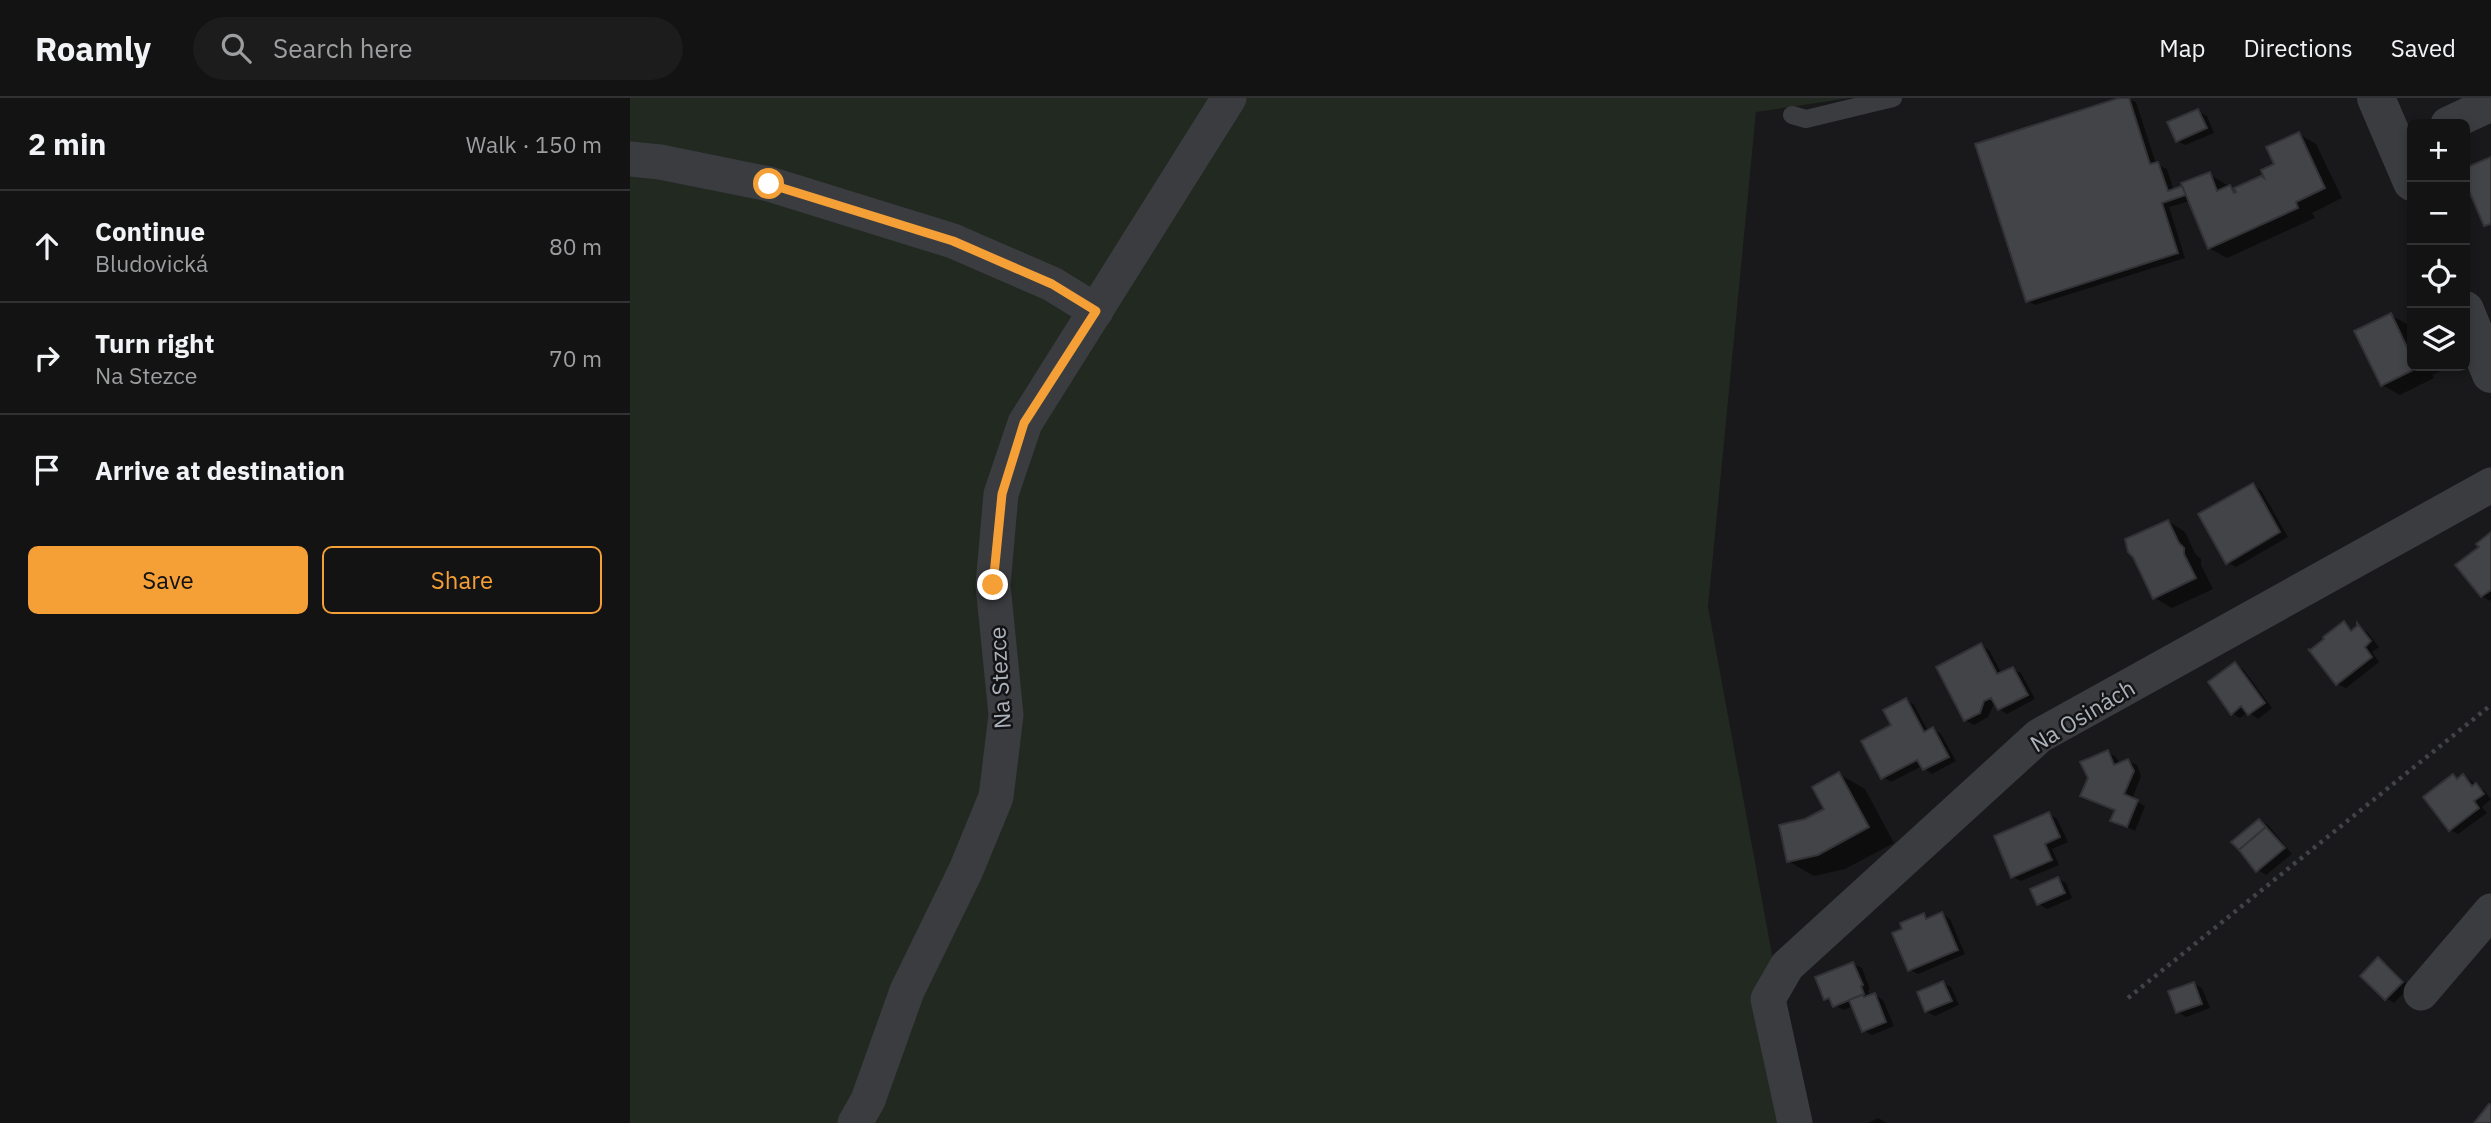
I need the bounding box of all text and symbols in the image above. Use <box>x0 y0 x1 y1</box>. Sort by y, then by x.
search box <box>193 17 683 80</box>
text: Roamly <box>35 27 151 70</box>
icon: search <box>217 29 255 67</box>
text: Search here <box>273 31 412 65</box>
text: Map <box>2159 32 2205 64</box>
text: Directions <box>2243 32 2353 64</box>
text: Saved <box>2391 32 2456 64</box>
map controls <box>2407 119 2470 371</box>
button: + <box>2407 119 2470 182</box>
text: 2 min <box>28 124 106 163</box>
text: Walk · 150 m <box>466 129 602 159</box>
route start <box>753 168 784 199</box>
button: − <box>2407 182 2470 245</box>
text: Continue <box>95 214 205 248</box>
icon: ahead <box>28 227 66 265</box>
text: 80 m <box>549 231 602 261</box>
button: locate <box>2407 245 2470 308</box>
text: Bludovická <box>95 248 208 278</box>
button: layers <box>2407 308 2470 371</box>
text: Turn right <box>95 326 214 360</box>
icon: right <box>28 339 66 377</box>
text: 70 m <box>549 343 602 373</box>
text: Na Stezce <box>95 360 197 390</box>
icon: arrive <box>28 451 66 489</box>
text: Arrive at destination <box>95 453 345 487</box>
button: Save <box>28 546 308 614</box>
button: Share <box>322 546 602 614</box>
route end <box>977 569 1008 600</box>
street label: Na Stezce <box>981 626 1017 730</box>
street label: Na Osinách <box>2024 672 2140 758</box>

